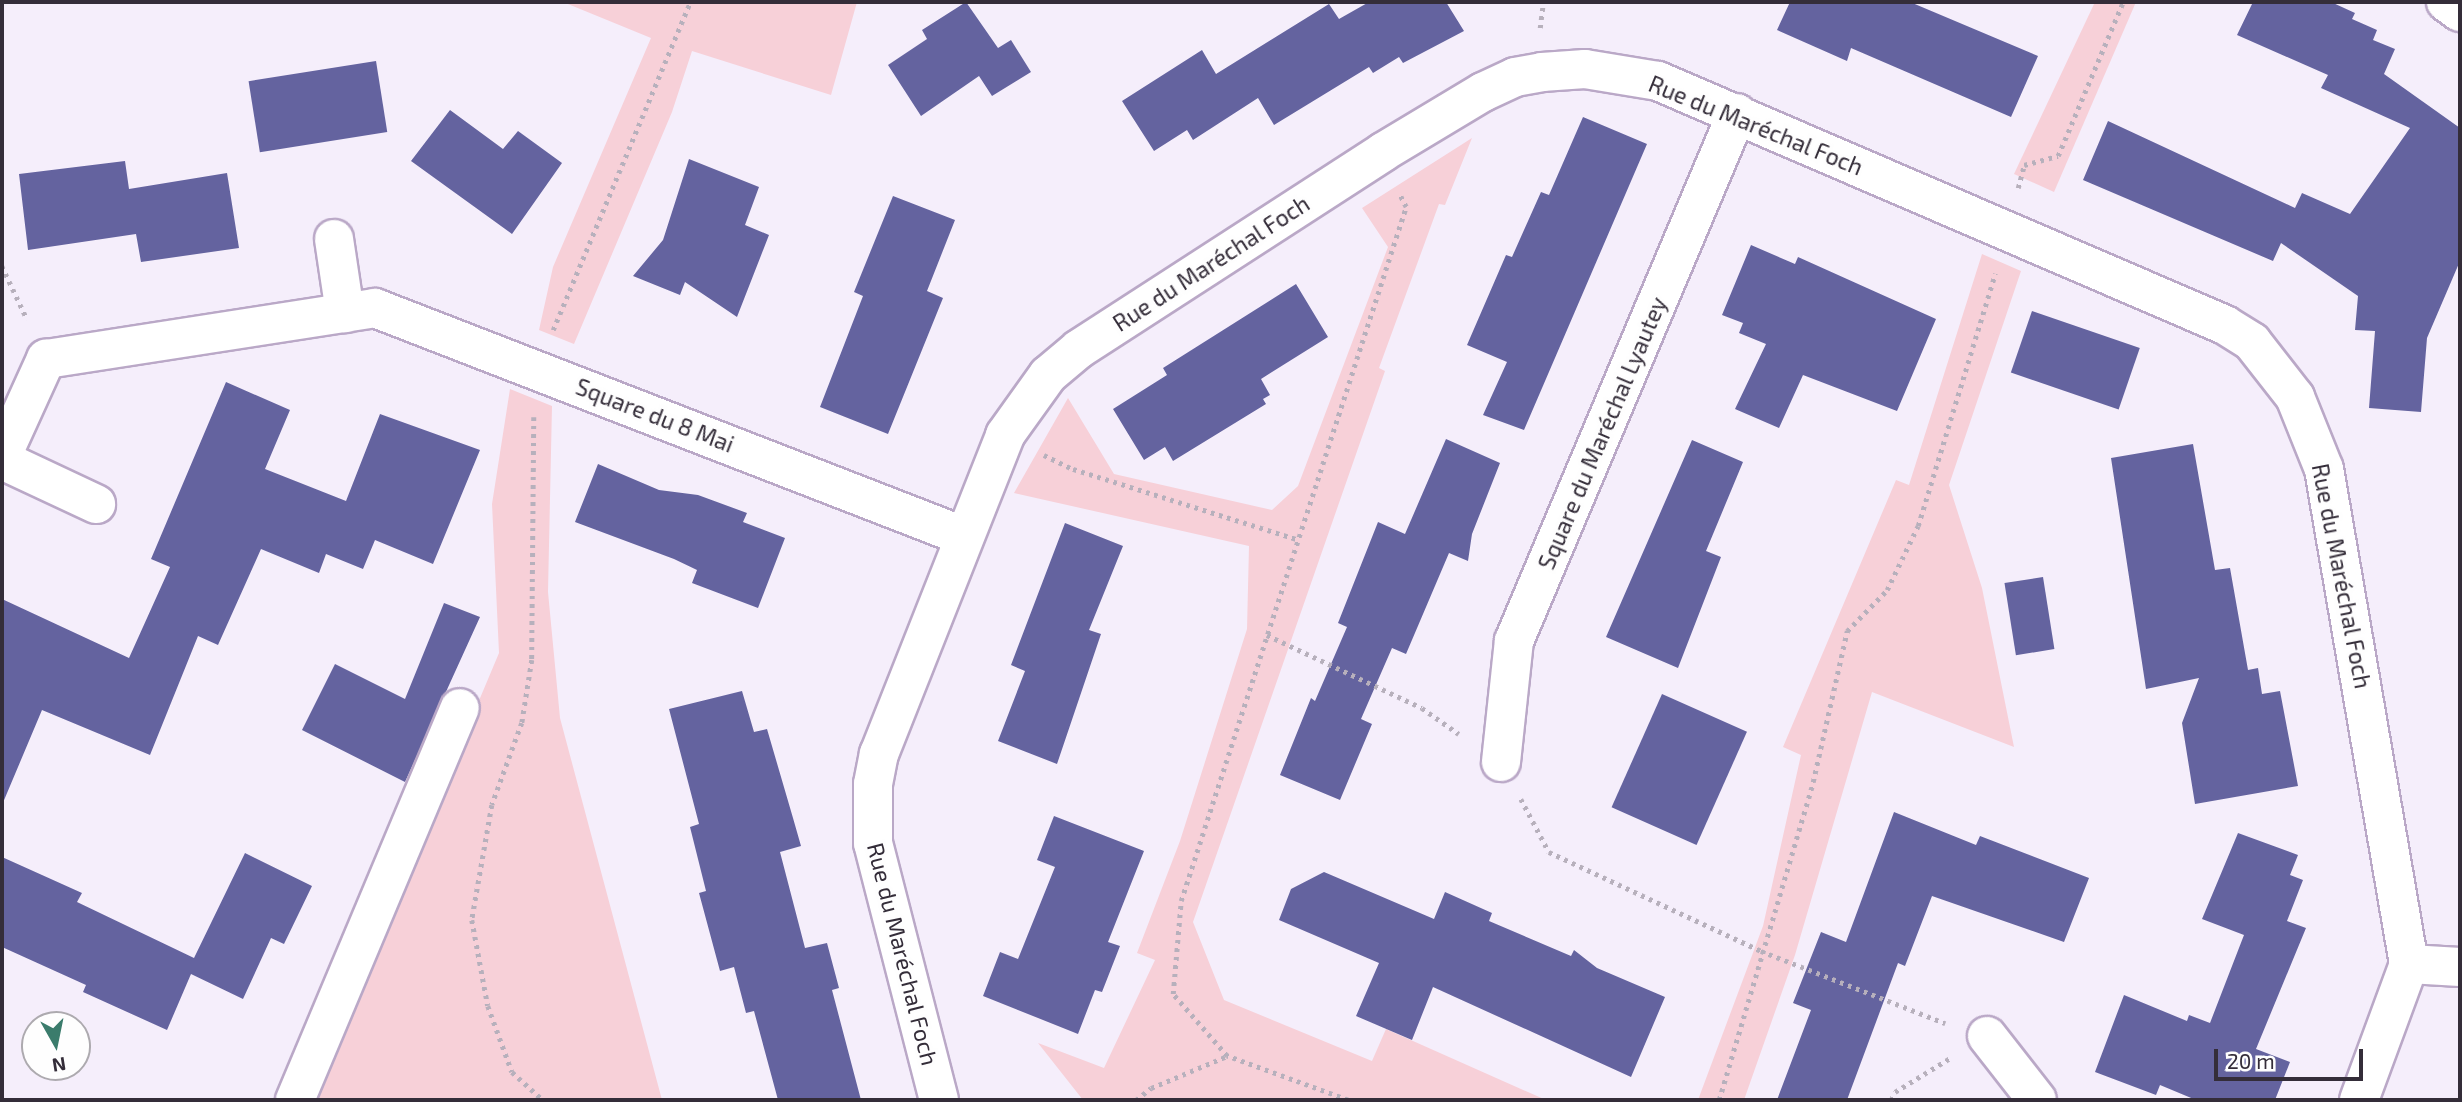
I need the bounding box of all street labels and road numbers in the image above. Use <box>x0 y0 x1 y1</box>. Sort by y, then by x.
street label: Rue du Maréchal Foch <box>1645 69 1867 181</box>
street label: Rue du Maréchal Foch <box>1107 189 1315 337</box>
street label: Square du Maréchal Lyautey <box>1532 292 1672 574</box>
street label: Square du 8 Mai <box>572 372 738 458</box>
street label: Rue du Maréchal Foch <box>2307 461 2377 691</box>
street label: Rue du Maréchal Foch <box>862 839 944 1069</box>

